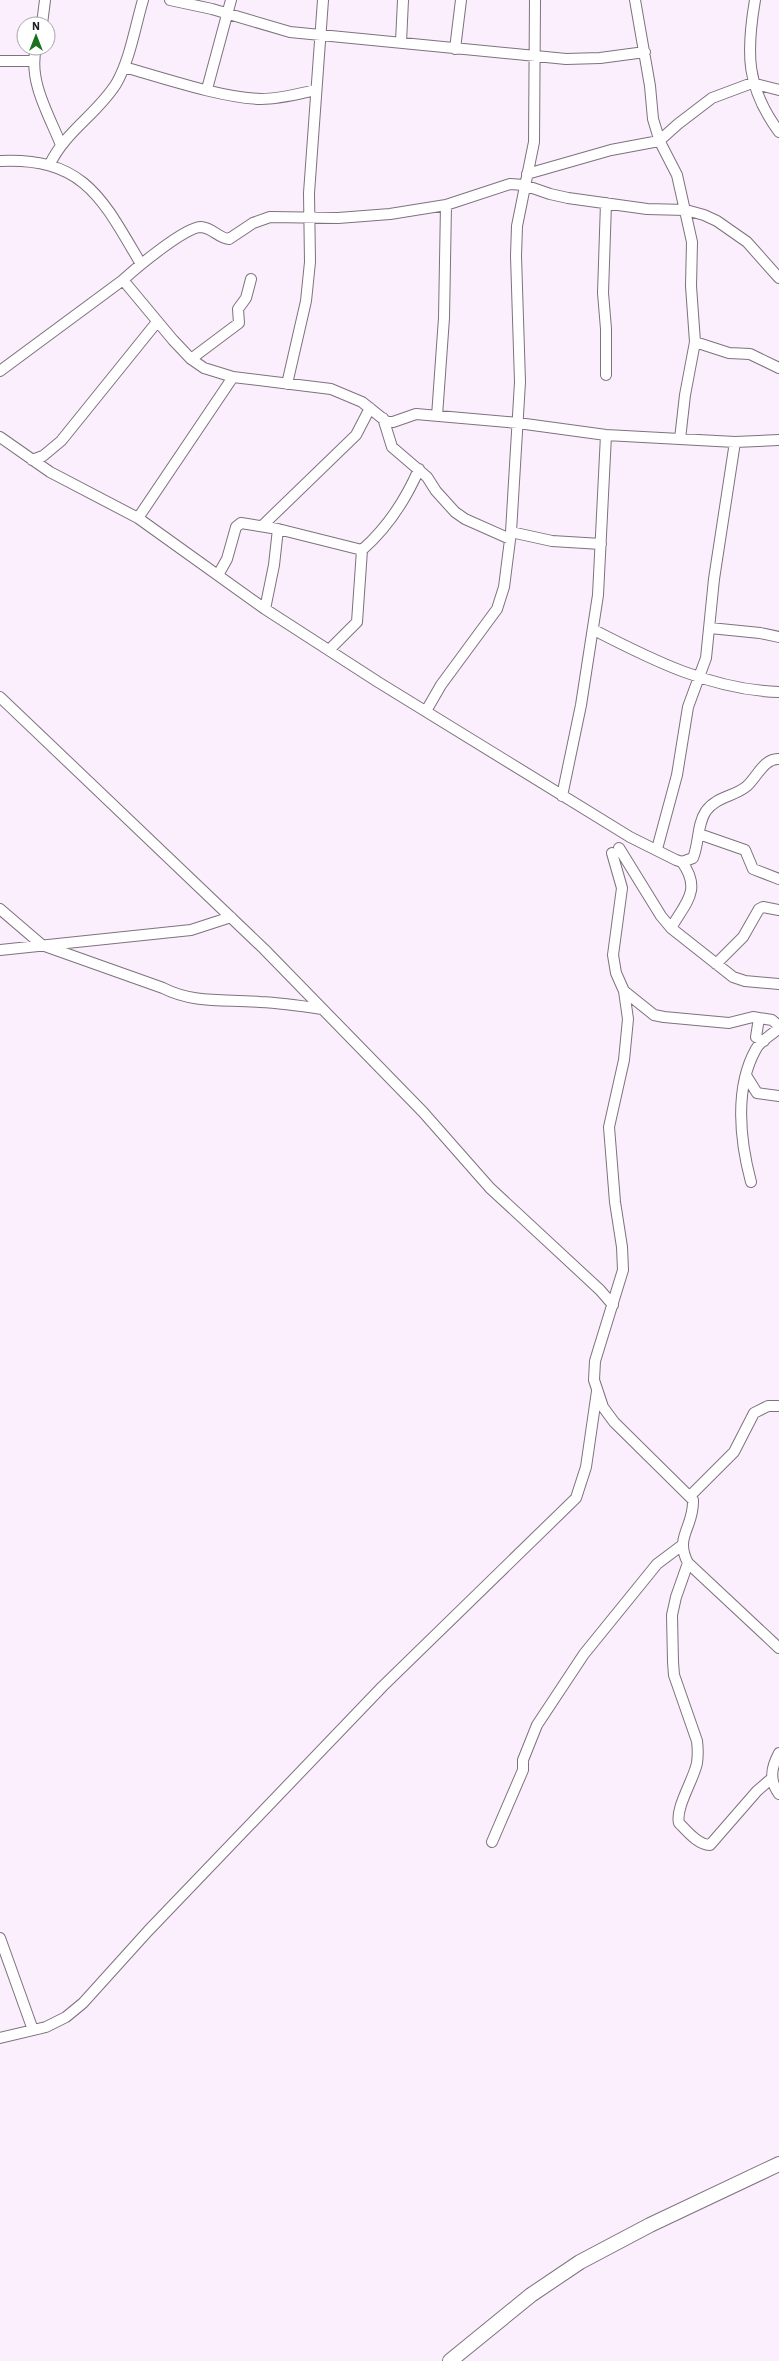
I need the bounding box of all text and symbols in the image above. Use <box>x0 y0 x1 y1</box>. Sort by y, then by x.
north arrow <box>16 16 56 56</box>
text: N <box>32 19 40 33</box>

